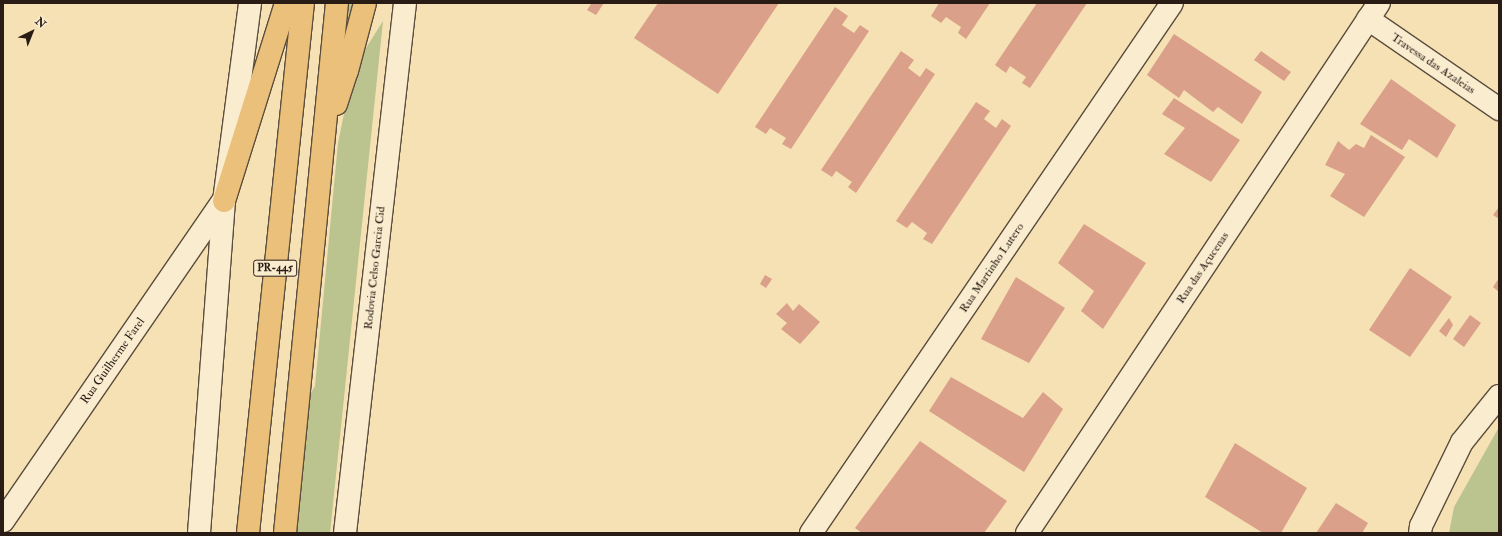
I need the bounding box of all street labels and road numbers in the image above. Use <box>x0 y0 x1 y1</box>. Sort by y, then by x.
street label: Travessa das Azaleias <box>1388 30 1478 98</box>
street label: Rodovia Celso Garcia Cid <box>361 206 389 330</box>
street label: Rua Martinho Lutero <box>957 220 1027 316</box>
street label: Rua das Açucenas <box>1174 229 1232 307</box>
road number: PR-445 <box>253 259 297 277</box>
street label: Rua Guilherme Farel <box>78 315 148 407</box>

